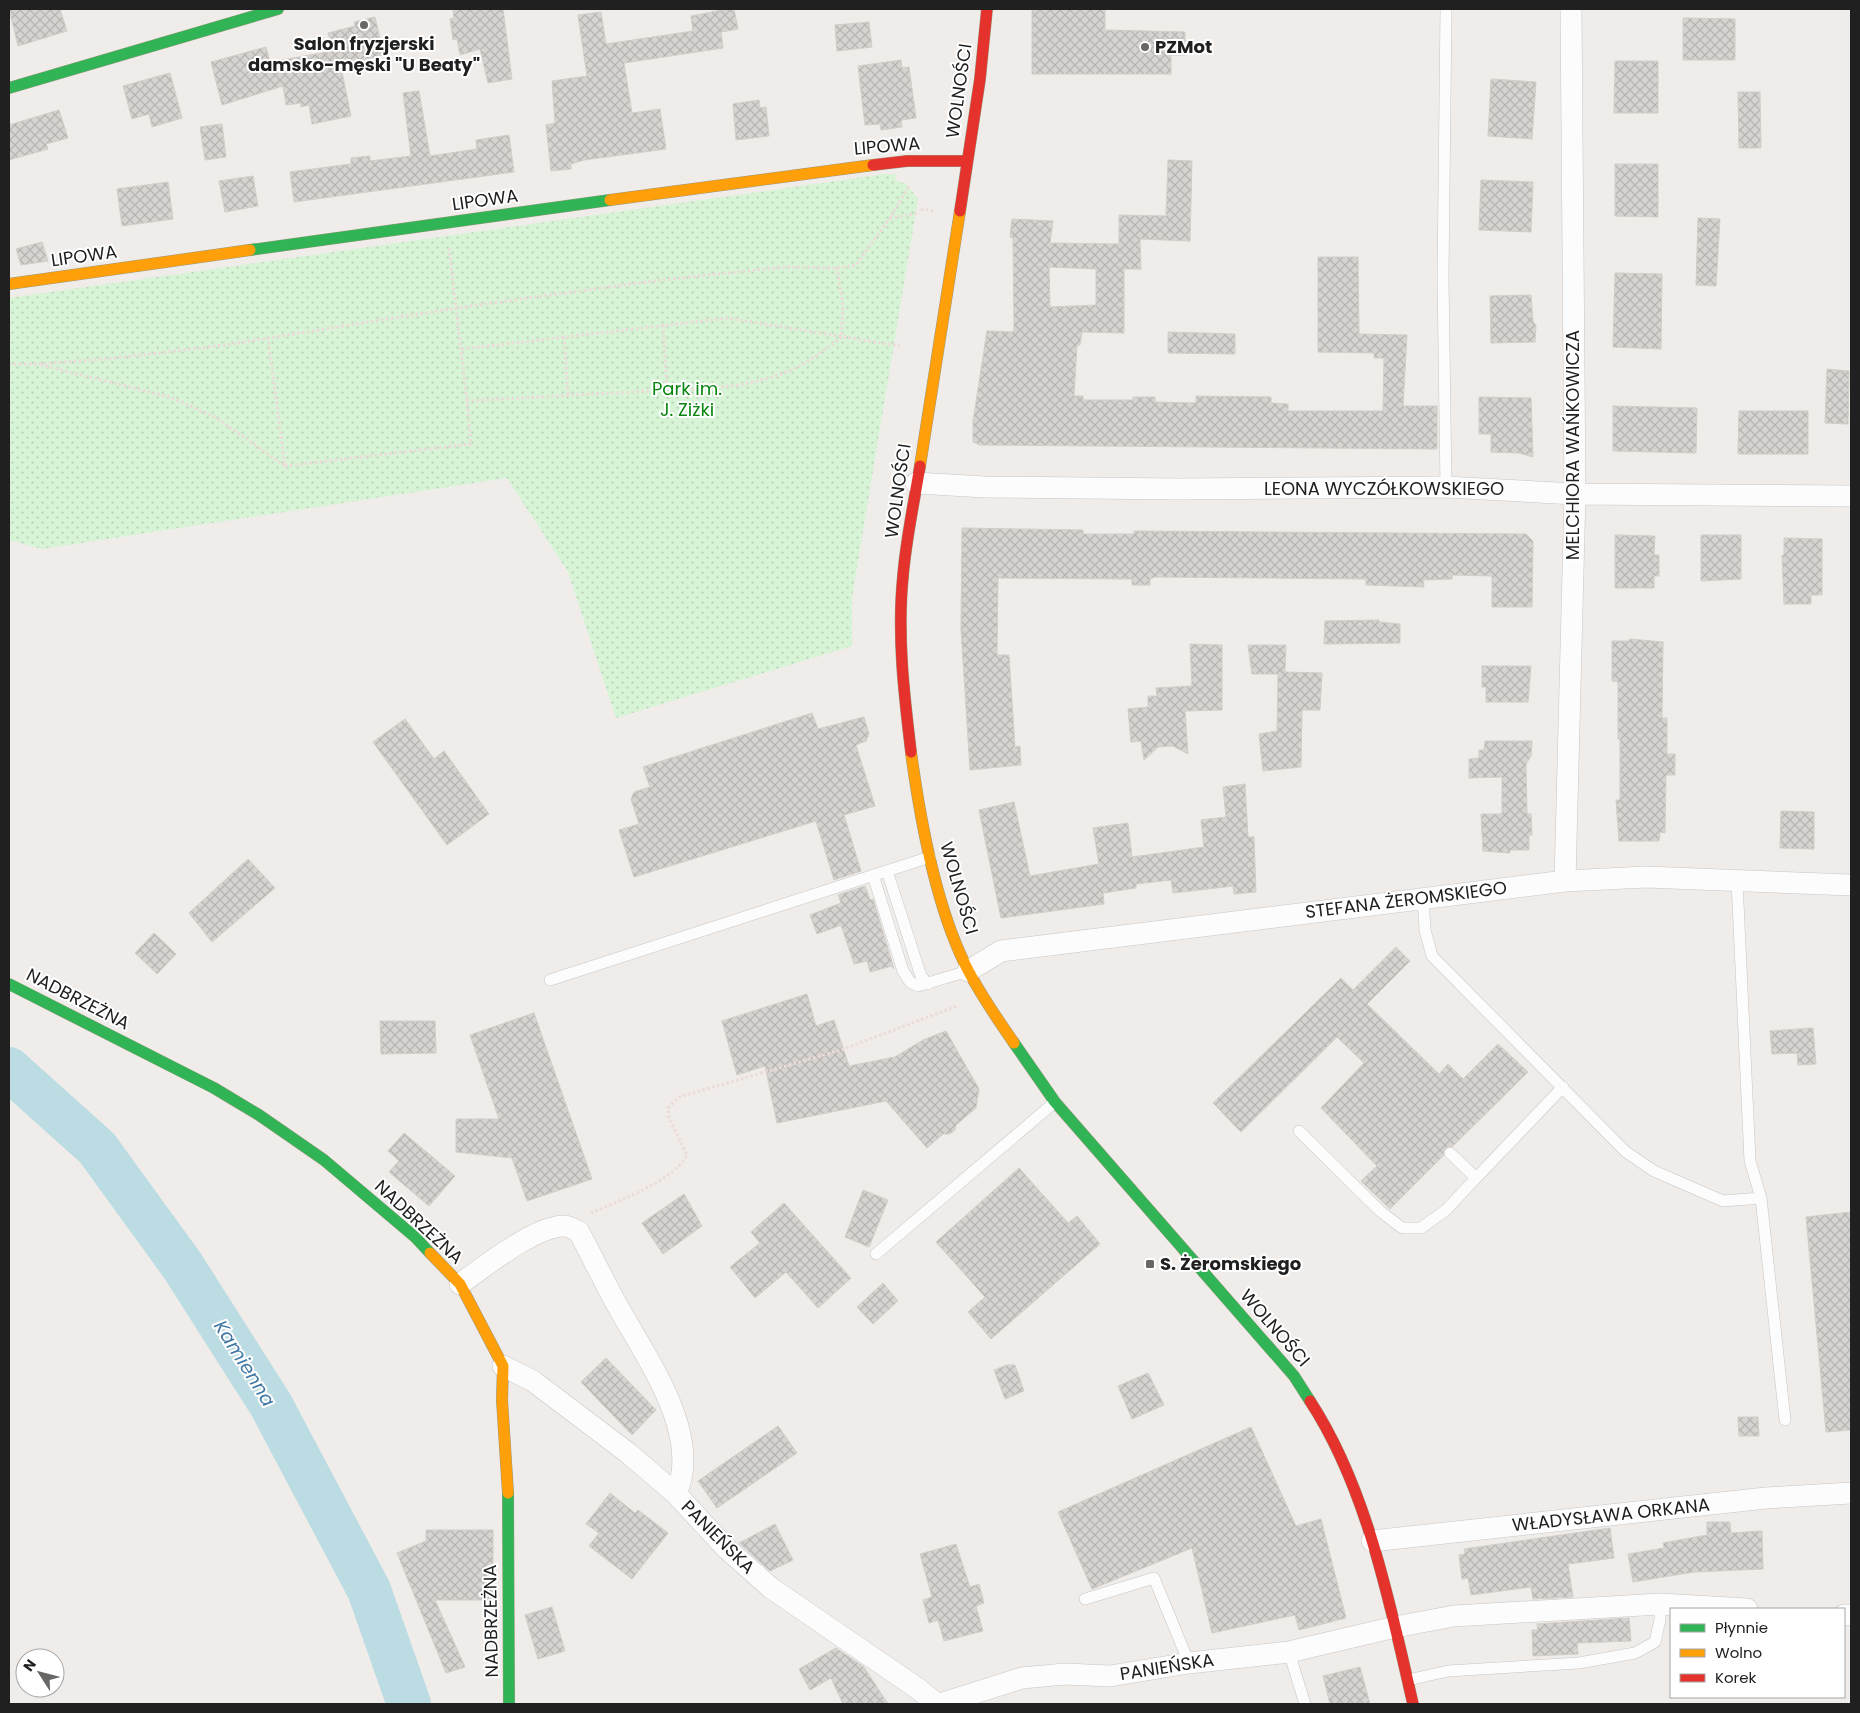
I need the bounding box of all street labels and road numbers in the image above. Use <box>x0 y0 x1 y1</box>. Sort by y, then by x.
street label: WOLNOŚCI <box>940 42 978 140</box>
street label: LIPOWA <box>853 130 921 161</box>
street label: LIPOWA <box>450 183 520 217</box>
street label: LIPOWA <box>49 239 119 273</box>
street label: MELCHIORA WAŃKOWICZA <box>1560 330 1585 560</box>
street label: WOLNOŚCI <box>879 442 917 540</box>
street label: LEONA WYCZÓŁKOWSKIEGO <box>1264 476 1504 501</box>
street label: WOLNOŚCI <box>934 839 985 937</box>
street label: STEFANA ŻEROMSKIEGO <box>1304 875 1508 924</box>
street label: NADBRZEŻNA <box>22 962 134 1035</box>
street label: NADBRZEŻNA <box>369 1174 469 1269</box>
street label: WOLNOŚCI <box>1235 1284 1316 1372</box>
street label: WŁADYSŁAWA ORKANA <box>1511 1492 1711 1537</box>
street label: PANIEŃSKA <box>676 1494 761 1579</box>
street label: NADBRZEŻNA <box>477 1564 504 1678</box>
street label: PANIEŃSKA <box>1118 1647 1216 1686</box>

